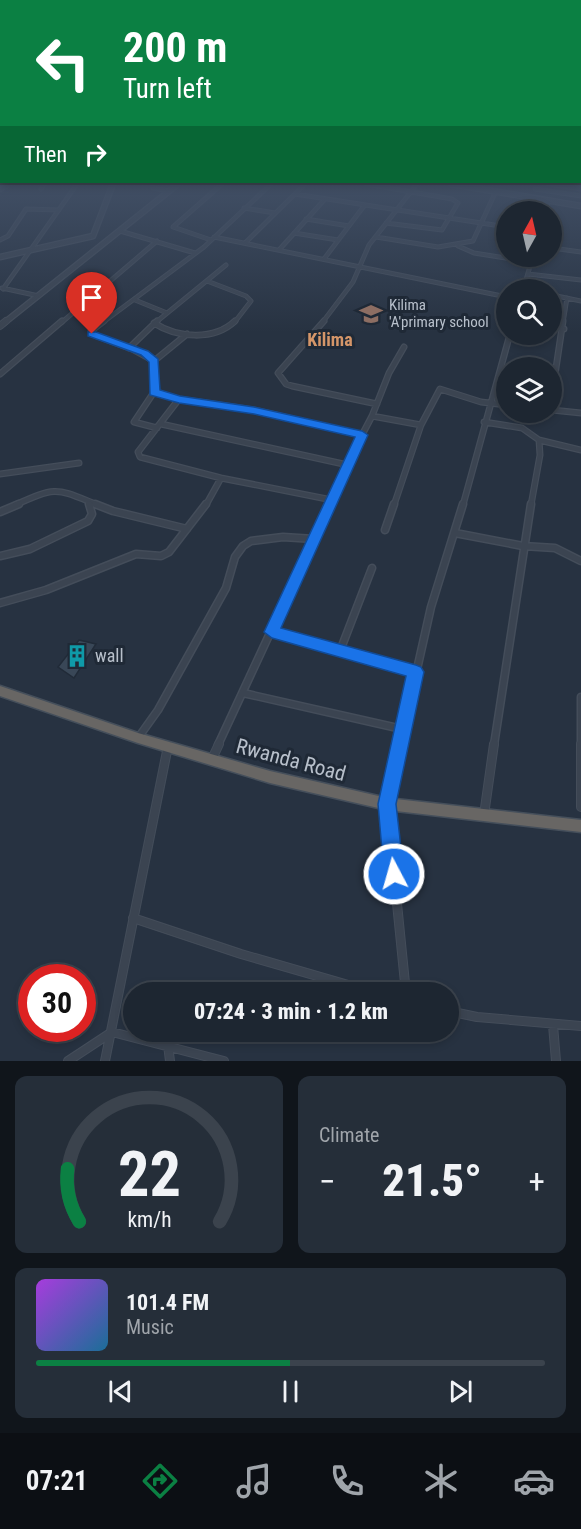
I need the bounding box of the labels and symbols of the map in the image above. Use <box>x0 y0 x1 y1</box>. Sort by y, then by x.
north arrow <box>496 201 562 267</box>
pin <box>66 272 117 334</box>
place label: Kilima 'A'primary school <box>389 296 489 331</box>
school or university icon: Kilima 'A'primary school <box>358 301 384 327</box>
district label: Kilima <box>307 329 353 350</box>
building icon: wall <box>64 643 90 669</box>
place label: wall <box>95 645 124 666</box>
street label: Rwanda Road <box>234 734 348 786</box>
position arrow <box>362 842 426 906</box>
speed limit sign: 30 <box>18 964 96 1042</box>

